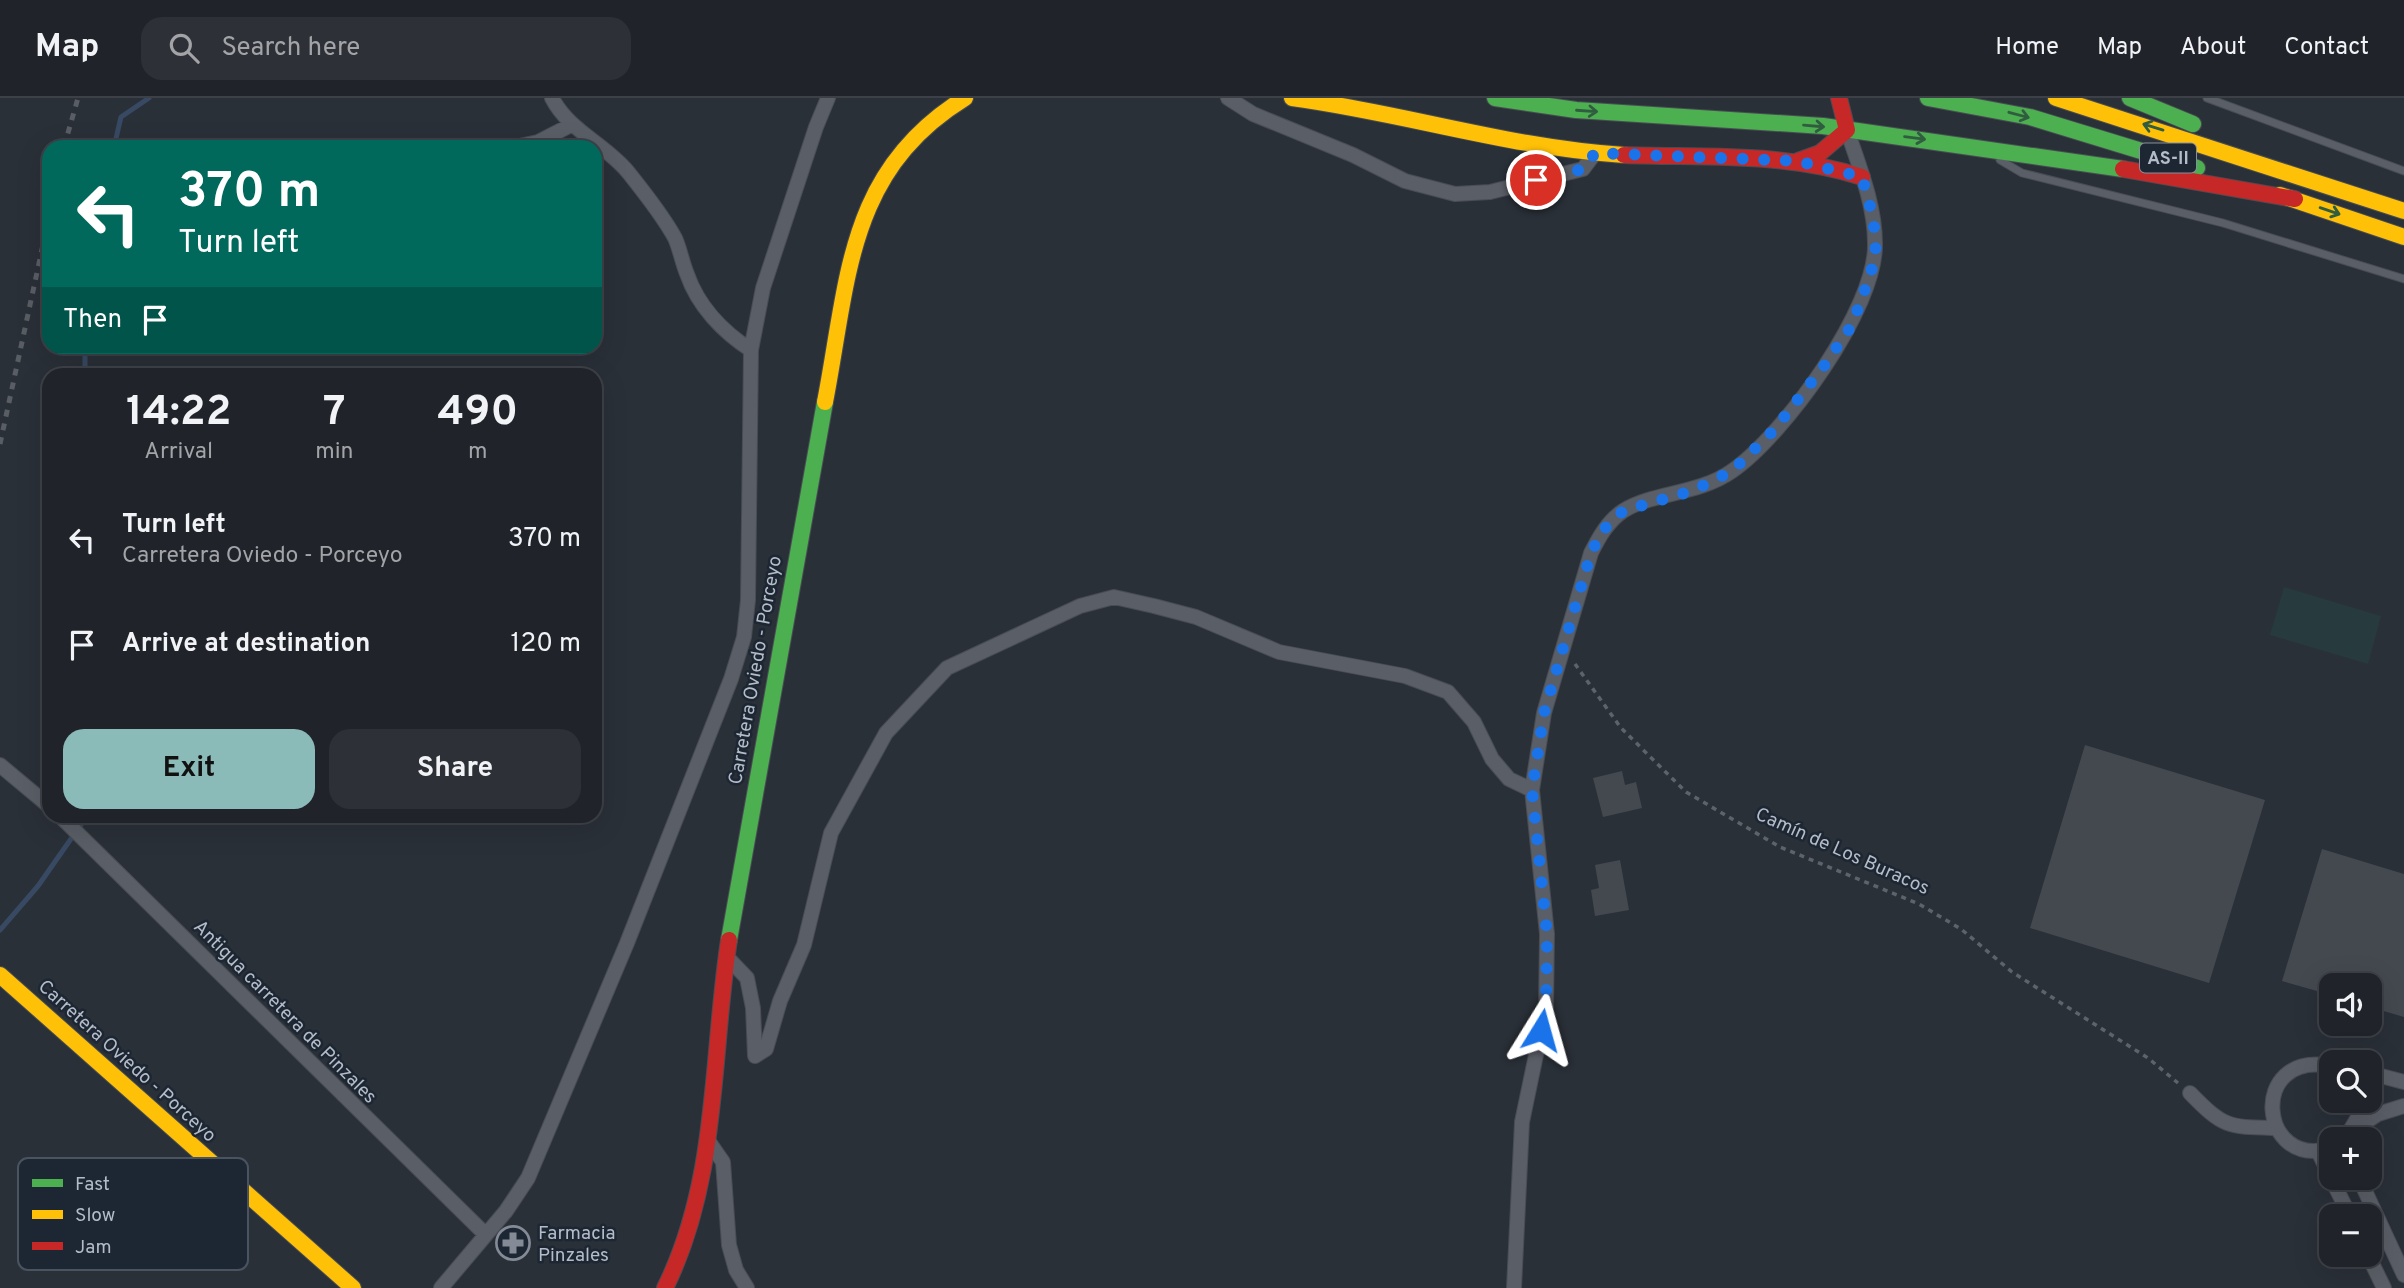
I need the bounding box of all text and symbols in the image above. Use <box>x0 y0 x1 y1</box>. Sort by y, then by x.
search box <box>141 17 631 80</box>
text: Map <box>35 27 99 69</box>
icon: search <box>165 29 203 67</box>
text: Search here <box>221 32 360 65</box>
text: Home <box>1995 33 2059 63</box>
text: Map <box>2097 33 2142 63</box>
text: About <box>2180 33 2246 63</box>
text: Contact <box>2284 33 2369 63</box>
one-way arrow <box>1575 105 1598 118</box>
one-way arrow <box>2008 110 2030 123</box>
one-way arrow <box>1802 120 1825 133</box>
one-way arrow <box>2143 120 2165 133</box>
one-way arrow <box>1903 132 1926 145</box>
road number: AS-II <box>2140 144 2196 172</box>
pin <box>1506 150 1566 210</box>
icon: arrive <box>1517 161 1555 199</box>
text: 370 m <box>178 163 320 225</box>
icon: left <box>63 168 154 259</box>
one-way arrow <box>2318 206 2340 218</box>
text: Turn left <box>178 224 299 264</box>
icon: arrive <box>136 301 174 339</box>
text: Then <box>63 304 122 337</box>
text: 14:22 <box>126 387 231 440</box>
text: 7 <box>323 387 346 440</box>
text: 490 <box>437 387 518 440</box>
text: Arrival <box>144 438 213 467</box>
text: min <box>315 438 354 467</box>
text: m <box>468 438 488 467</box>
text: Turn left <box>122 509 226 542</box>
icon: left <box>63 521 101 559</box>
text: 370 m <box>508 523 581 556</box>
text: Carretera Oviedo - Porceyo <box>122 542 403 571</box>
street label: Carretera Oviedo - Porceyo <box>724 554 788 787</box>
icon: arrive <box>63 626 101 664</box>
text: Arrive at destination <box>122 628 370 661</box>
text: 120 m <box>511 628 581 661</box>
button: Exit <box>63 729 315 809</box>
button: Share <box>329 729 581 809</box>
street label: Camín de Los Buracos <box>1751 803 1933 901</box>
street label: Antigua carretera de Pinzales <box>188 916 381 1109</box>
map controls <box>2319 973 2382 1267</box>
button: sound <box>2319 973 2382 1036</box>
street label: Carretera Oviedo - Porceyo <box>33 975 221 1148</box>
position arrow <box>1504 993 1578 1067</box>
button: search <box>2319 1050 2382 1113</box>
button: + <box>2319 1127 2382 1190</box>
legend <box>18 1158 248 1270</box>
text: Fast <box>75 1173 110 1197</box>
text: Slow <box>75 1204 115 1228</box>
button: − <box>2319 1204 2382 1267</box>
place label: Farmacia Pinzales <box>538 1222 615 1268</box>
pharmacy icon: Farmacia Pinzales <box>494 1224 532 1262</box>
text: Jam <box>75 1236 112 1260</box>

